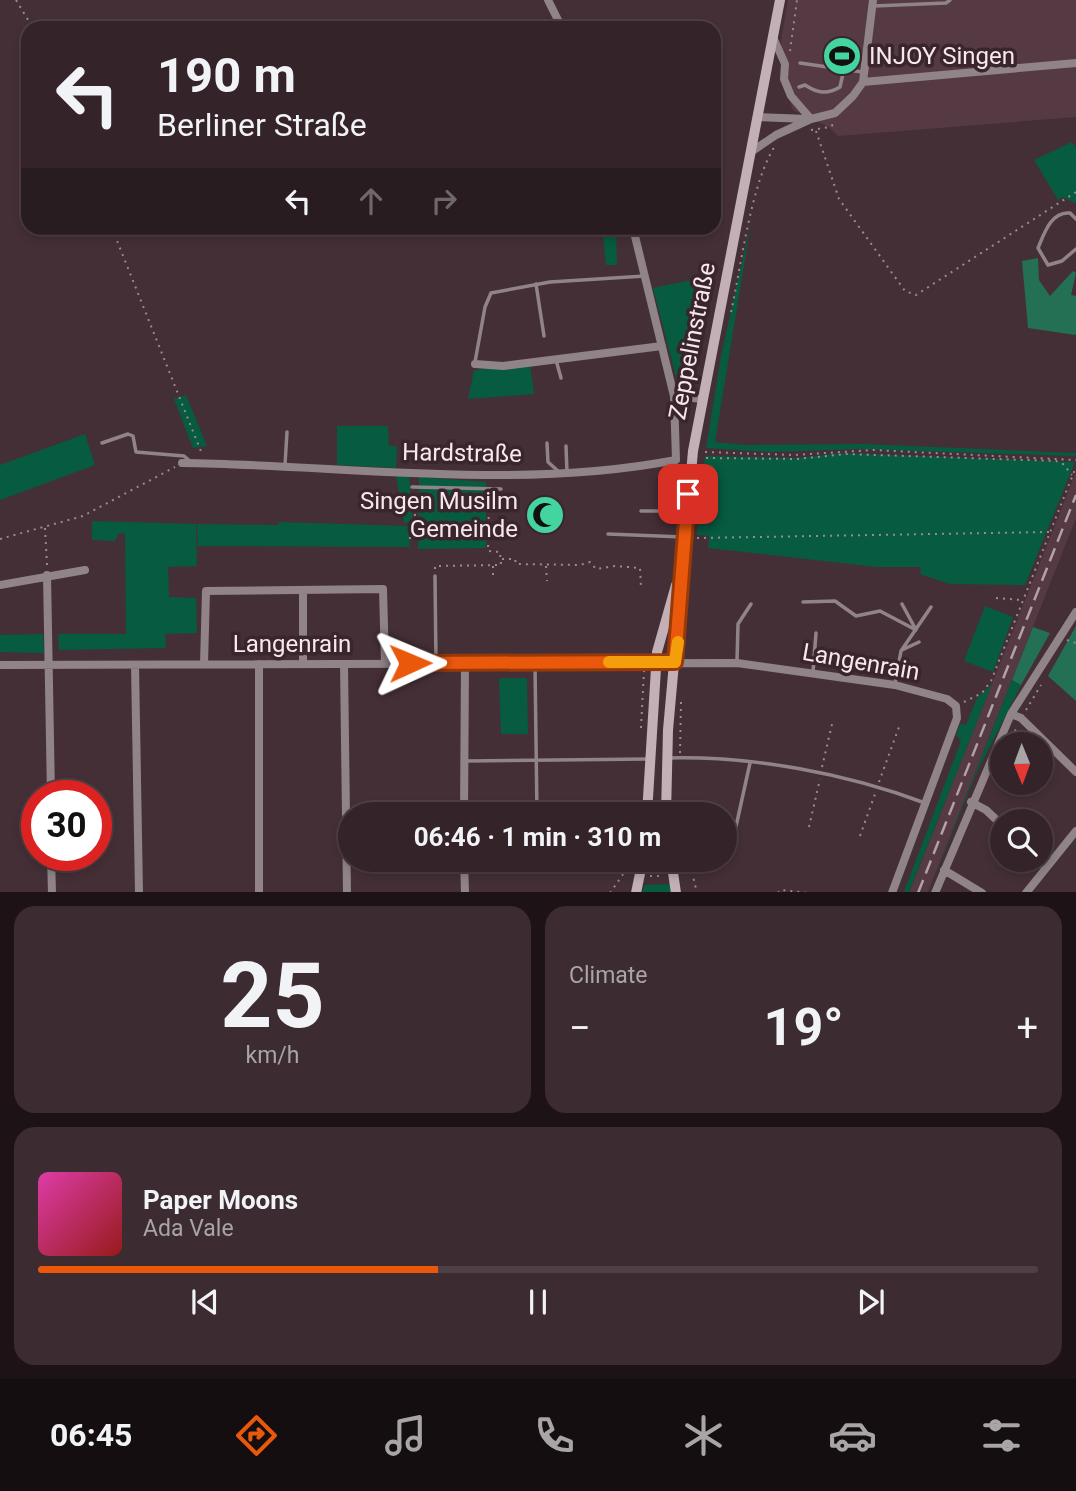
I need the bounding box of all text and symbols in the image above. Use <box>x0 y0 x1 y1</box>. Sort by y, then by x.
sports icon: INJOY Singen <box>821 35 863 77</box>
place label: INJOY Singen <box>869 42 1015 70</box>
text: 190 m <box>157 47 296 104</box>
icon: left <box>42 49 133 140</box>
text: Berliner Straße <box>157 106 367 144</box>
icon: left <box>279 182 317 220</box>
icon: ahead <box>352 182 390 220</box>
icon: right <box>425 182 463 220</box>
street label: Zeppelinstraße <box>663 260 721 422</box>
street label: Hardstraße <box>402 438 522 468</box>
pin <box>658 464 718 524</box>
icon: arrive <box>669 475 707 513</box>
place label: Singen Musilm Gemeinde <box>360 487 518 543</box>
mosque icon: Singen Musilm Gemeinde <box>524 494 566 536</box>
position arrow <box>373 626 447 700</box>
street label: Langenrain <box>233 630 351 658</box>
street label: Langenrain <box>800 638 922 686</box>
north arrow <box>990 732 1054 794</box>
map controls <box>990 732 1053 872</box>
speed limit sign: 30 <box>21 780 112 871</box>
button: search <box>990 809 1053 872</box>
text: 06:46 · 1 min · 310 m <box>414 822 661 852</box>
text: 25 <box>220 943 325 1049</box>
text: Climate <box>569 962 648 989</box>
text: 19° <box>764 997 844 1058</box>
text: − <box>569 1006 591 1050</box>
text: + <box>1016 1006 1038 1050</box>
text: km/h <box>246 1042 300 1069</box>
text: Paper Moons <box>143 1185 298 1215</box>
text: Ada Vale <box>143 1215 234 1242</box>
icon: previous <box>186 1283 224 1321</box>
icon: pause <box>519 1283 557 1321</box>
icon: next <box>852 1283 890 1321</box>
icon: directions <box>232 1411 281 1460</box>
icon: music <box>381 1411 430 1460</box>
icon: phone <box>530 1411 579 1460</box>
icon: climate <box>679 1411 728 1460</box>
icon: car <box>828 1411 877 1460</box>
icon: filters <box>977 1411 1026 1460</box>
text: 06:45 <box>50 1416 132 1454</box>

